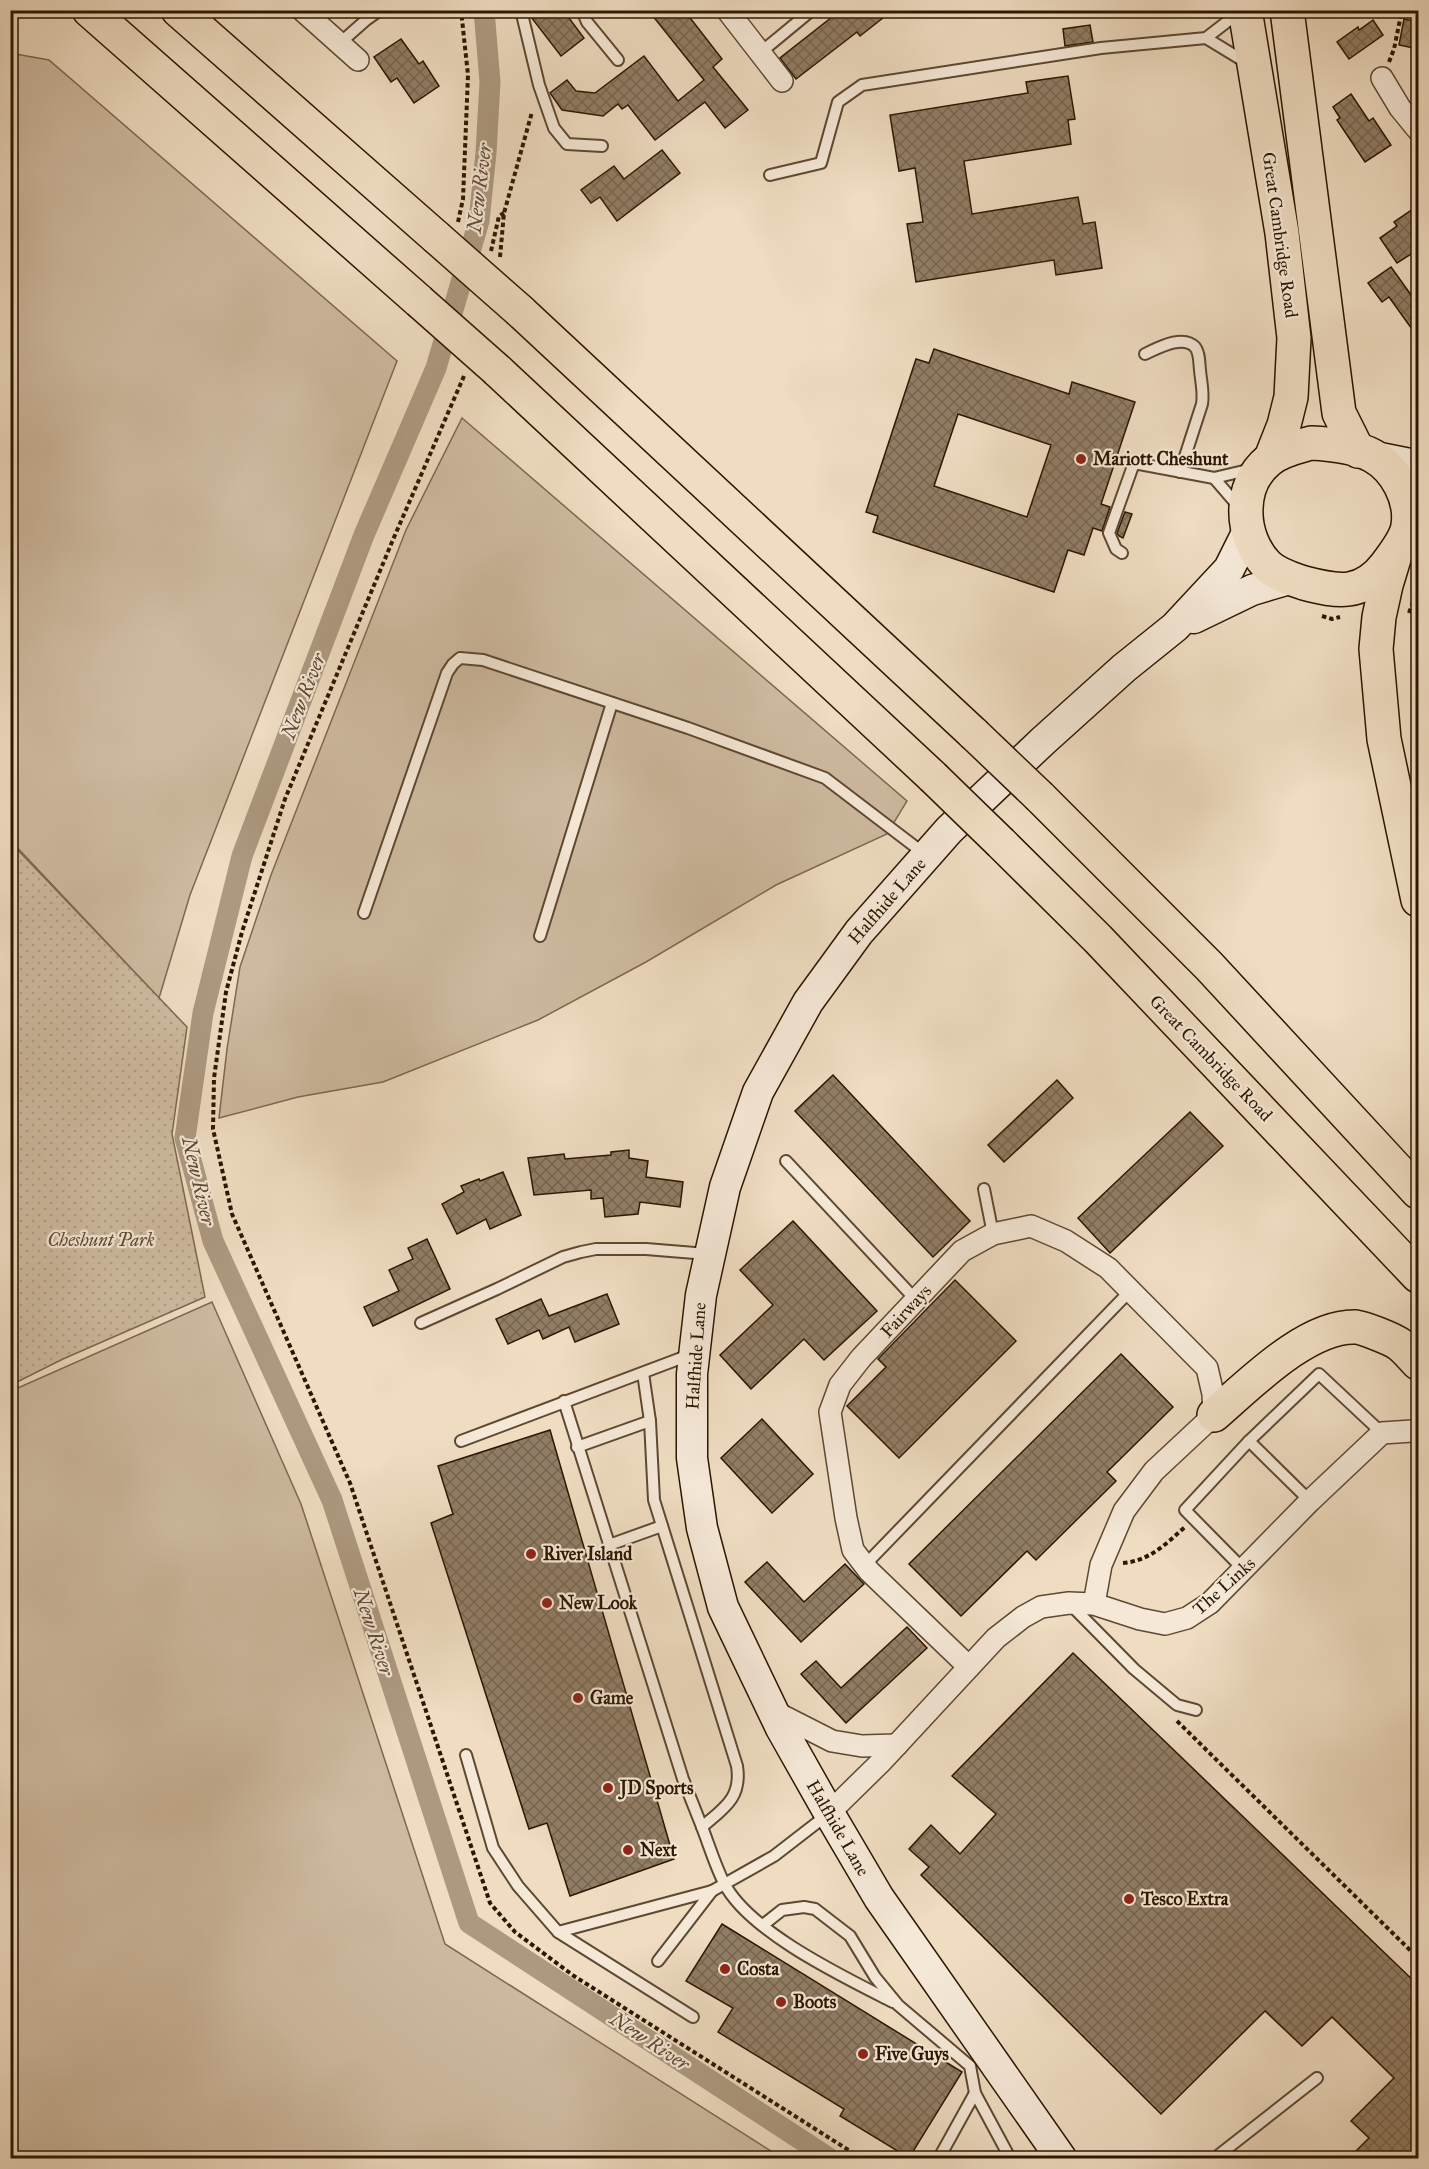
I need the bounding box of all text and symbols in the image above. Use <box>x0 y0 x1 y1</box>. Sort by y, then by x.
water label: New River <box>461 140 497 235</box>
street label: Great Cambridge Road <box>1256 151 1303 320</box>
place label: Mariott Cheshunt <box>1093 448 1229 470</box>
marker: Mariott Cheshunt <box>1074 452 1088 466</box>
water label: New River <box>275 648 331 743</box>
street label: Halfhide Lane <box>843 853 931 949</box>
street label: Great Cambridge Road <box>1144 990 1277 1127</box>
water label: New River <box>177 1133 221 1229</box>
park label: Cheshunt Park <box>47 1229 155 1251</box>
street label: Fairways <box>876 1280 936 1342</box>
street label: Halfhide Lane <box>681 1302 711 1410</box>
place label: River Island <box>543 1543 633 1565</box>
marker: River Island <box>524 1547 538 1561</box>
street label: The Links <box>1188 1552 1260 1620</box>
water label: New River <box>348 1585 400 1680</box>
place label: New Look <box>559 1592 638 1614</box>
marker: New Look <box>540 1596 554 1610</box>
place label: Game <box>590 1687 634 1709</box>
marker: Game <box>571 1691 585 1705</box>
street label: Halfhide Lane <box>802 1776 874 1880</box>
place label: JD Sports <box>618 1777 694 1800</box>
marker: JD Sports <box>601 1781 615 1795</box>
place label: Next <box>640 1839 677 1861</box>
marker: Next <box>621 1843 635 1857</box>
place label: Tesco Extra <box>1140 1888 1229 1910</box>
marker: Tesco Extra <box>1122 1892 1136 1906</box>
place label: Costa <box>737 1958 779 1980</box>
marker: Costa <box>718 1962 732 1976</box>
place label: Boots <box>793 1991 837 2013</box>
marker: Boots <box>774 1995 788 2009</box>
water label: New River <box>605 2006 696 2076</box>
place label: Five Guys <box>875 2043 949 2066</box>
marker: Five Guys <box>856 2047 870 2061</box>

